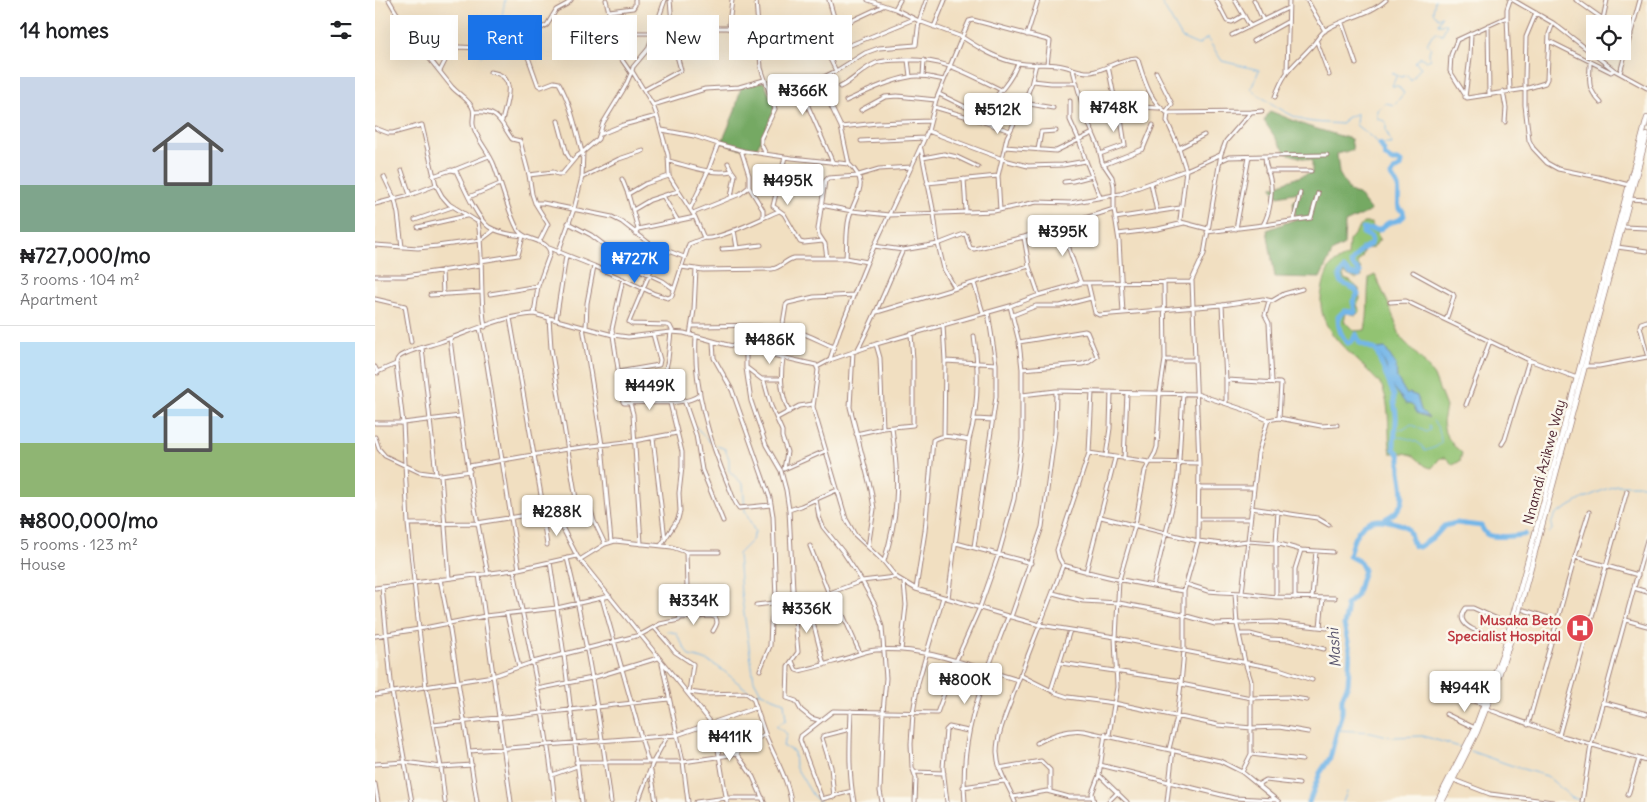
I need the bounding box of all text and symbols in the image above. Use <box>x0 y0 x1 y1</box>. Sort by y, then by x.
chip: Buy <box>390 15 458 60</box>
chip: Rent <box>468 15 542 60</box>
chip: Filters <box>552 15 637 60</box>
chip: New <box>647 15 719 60</box>
chip: Apartment <box>729 15 852 60</box>
map controls <box>1586 15 1631 60</box>
button: locate <box>1586 15 1631 60</box>
icon: filters <box>327 16 355 44</box>
text: 14 homes <box>20 17 109 44</box>
pin: ₦366K <box>768 74 838 116</box>
text: ₦366K <box>779 80 828 100</box>
pin: ₦748K <box>1079 90 1149 133</box>
pin: ₦512K <box>963 92 1033 135</box>
text: ₦748K <box>1090 97 1138 117</box>
text: ₦512K <box>975 99 1021 119</box>
icon: home <box>143 109 233 199</box>
pin: ₦495K <box>753 164 823 206</box>
text: ₦495K <box>763 170 813 190</box>
pin: ₦395K <box>1028 214 1098 257</box>
text: ₦395K <box>1039 221 1087 241</box>
text: ₦727,000/mo <box>20 242 150 269</box>
pin: ₦727K <box>600 242 670 284</box>
text: ₦727K <box>612 248 658 268</box>
text: 3 rooms · 104 m² <box>20 269 140 289</box>
text: Apartment <box>20 289 98 309</box>
pin: ₦486K <box>735 322 805 365</box>
text: ₦486K <box>745 329 795 349</box>
pin: ₦449K <box>615 368 685 411</box>
icon: home <box>143 375 233 465</box>
text: ₦449K <box>625 375 675 395</box>
street label: Nnamdi Azikwe Way <box>1519 397 1569 527</box>
pin: ₦288K <box>522 494 592 537</box>
text: ₦288K <box>533 501 581 521</box>
text: ₦800,000/mo <box>20 507 158 534</box>
text: 5 rooms · 123 m² <box>20 534 138 554</box>
text: House <box>20 554 66 574</box>
pin: ₦334K <box>659 584 729 626</box>
text: ₦334K <box>670 590 718 610</box>
pin: ₦336K <box>772 592 842 634</box>
text: ₦336K <box>783 598 831 618</box>
place label: Musaka Beto Specialist Hospital <box>1447 611 1561 645</box>
hospital icon: Musaka Beto Specialist Hospital <box>1565 613 1595 643</box>
water label: Mashi <box>1323 626 1345 668</box>
pin: ₦800K <box>930 662 1000 705</box>
text: ₦800K <box>939 669 991 689</box>
pin: ₦944K <box>1430 670 1500 713</box>
text: ₦944K <box>1440 677 1490 697</box>
pin: ₦411K <box>695 720 765 762</box>
text: ₦411K <box>708 726 752 746</box>

